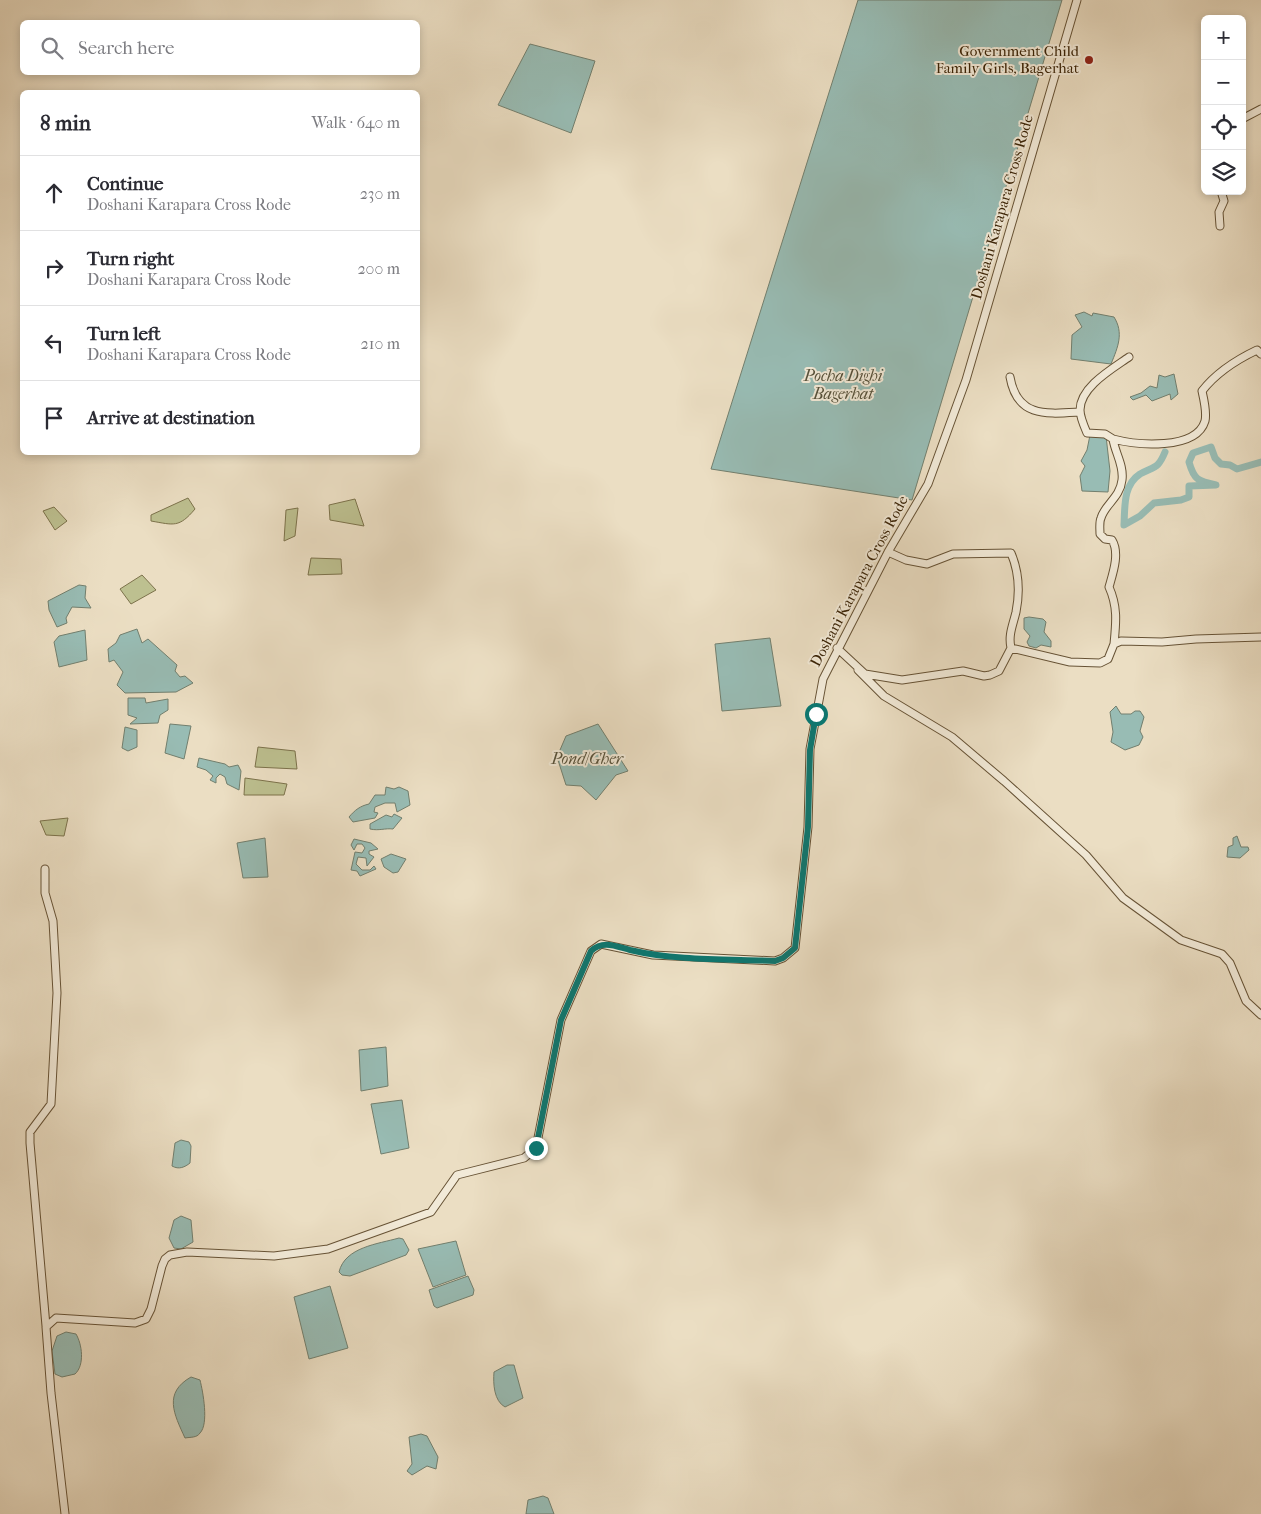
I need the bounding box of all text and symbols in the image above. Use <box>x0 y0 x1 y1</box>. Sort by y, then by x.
map controls <box>1201 15 1246 195</box>
button: + <box>1201 15 1246 60</box>
search box <box>20 20 420 75</box>
icon: search <box>38 34 66 62</box>
text: Search here <box>78 37 174 59</box>
place label: Government Child Family Girls, Bagerhat <box>936 42 1080 77</box>
marker: Government Child Family Girls, Bagerhat <box>1083 54 1095 66</box>
button: − <box>1201 60 1246 105</box>
button: locate <box>1201 105 1246 150</box>
text: 8 min <box>40 111 91 135</box>
street label: Doshani Karapara Cross Rode <box>967 112 1037 301</box>
text: Walk · 640 m <box>312 113 400 132</box>
button: layers <box>1201 150 1246 195</box>
text: Continue <box>87 173 163 195</box>
icon: ahead <box>40 179 68 207</box>
text: 230 m <box>360 184 400 203</box>
text: Doshani Karapara Cross Rode <box>87 195 291 214</box>
text: Turn right <box>87 248 174 270</box>
icon: right <box>40 254 68 282</box>
text: 200 m <box>357 259 400 278</box>
text: Doshani Karapara Cross Rode <box>87 270 291 289</box>
text: Turn left <box>87 323 161 345</box>
icon: left <box>40 329 68 357</box>
text: 210 m <box>361 334 400 353</box>
text: Doshani Karapara Cross Rode <box>87 345 291 364</box>
water label: Pocha Dighi Bagerhat <box>803 366 884 403</box>
icon: arrive <box>40 404 68 432</box>
text: Arrive at destination <box>87 407 255 429</box>
street label: Doshani Karapara Cross Rode <box>806 492 912 670</box>
route start <box>805 703 828 726</box>
water label: Pond/Gher <box>550 749 625 768</box>
route end <box>525 1137 548 1160</box>

